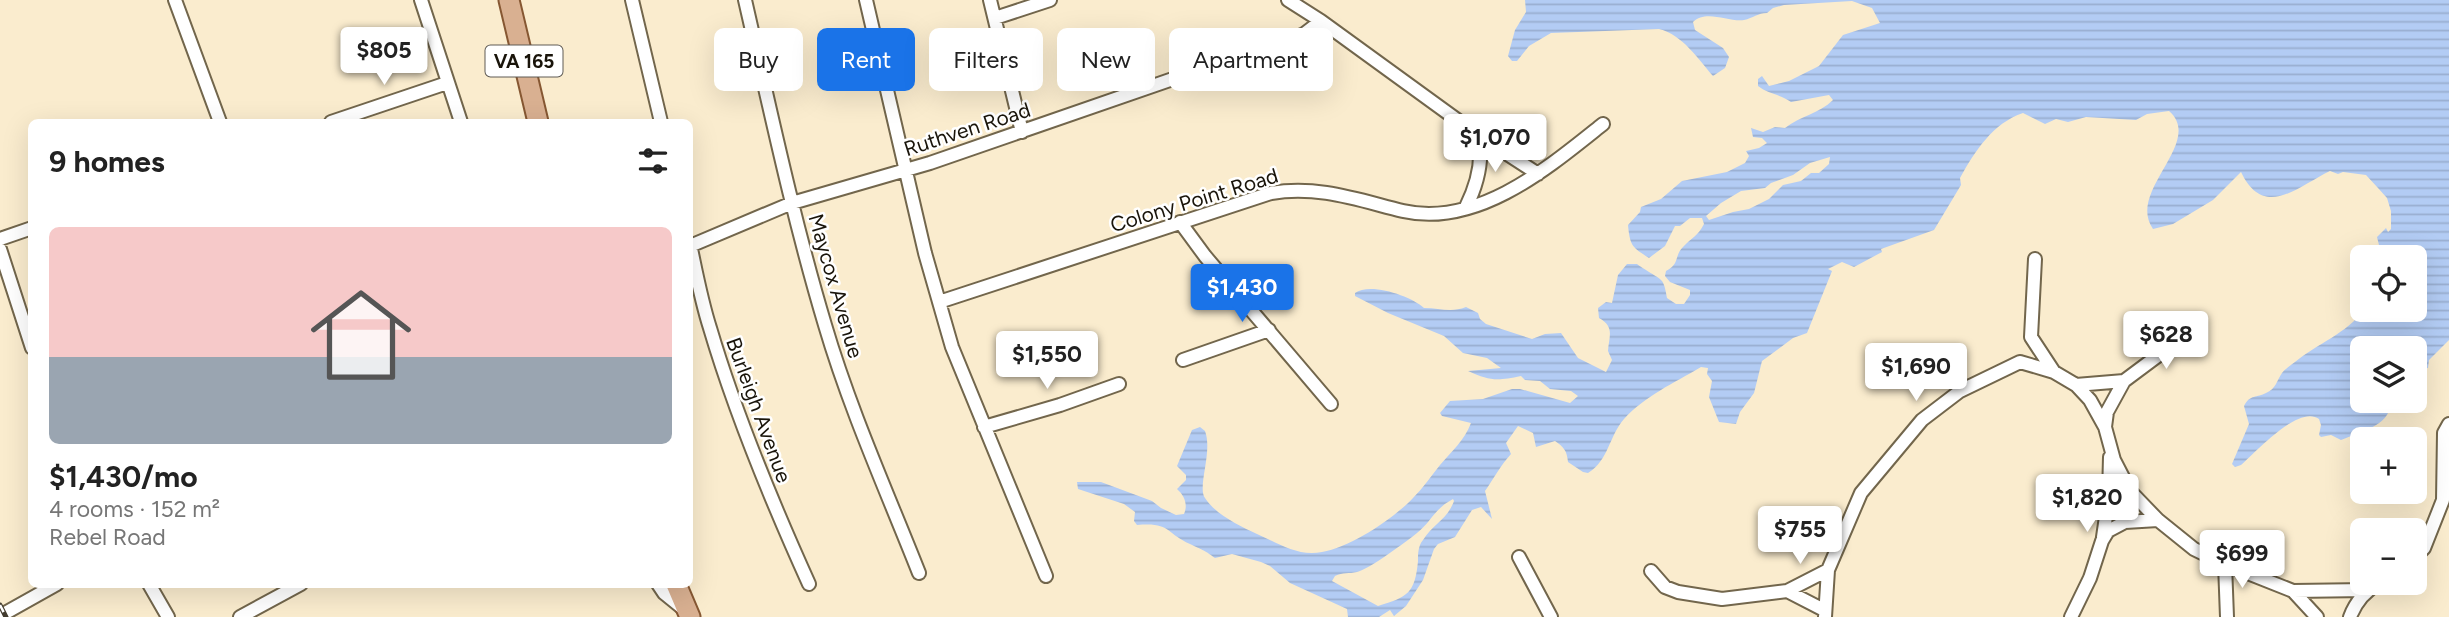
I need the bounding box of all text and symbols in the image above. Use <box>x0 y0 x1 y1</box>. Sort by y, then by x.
pin: $805 <box>343 28 425 87</box>
chip: Buy <box>714 28 803 91</box>
chip: Rent <box>817 28 915 91</box>
chip: Filters <box>929 28 1043 91</box>
chip: New <box>1057 28 1155 91</box>
chip: Apartment <box>1169 28 1333 91</box>
text: $805 <box>356 36 412 64</box>
road number: VA 165 <box>486 45 562 76</box>
street label: Ruthven Road <box>900 97 1034 161</box>
pin: $1,070 <box>1438 114 1552 174</box>
text: $1,070 <box>1460 123 1530 151</box>
icon: filters <box>634 142 672 180</box>
text: 9 homes <box>49 143 165 180</box>
street label: Colony Point Road <box>1107 163 1281 237</box>
street label: Maycox Avenue <box>803 211 869 361</box>
map controls <box>2350 245 2427 595</box>
button: locate <box>2350 245 2427 322</box>
pin: $1,430 <box>1185 264 1299 324</box>
icon: home <box>298 272 424 398</box>
text: $1,430 <box>1207 273 1277 301</box>
pin: $628 <box>2125 312 2207 371</box>
text: $628 <box>2139 320 2193 348</box>
pin: $1,550 <box>990 332 1104 391</box>
street label: Burleigh Avenue <box>721 334 797 486</box>
button: layers <box>2350 336 2427 413</box>
text: $1,550 <box>1012 340 1082 368</box>
pin: $1,690 <box>1859 344 1973 403</box>
text: $1,690 <box>1881 352 1951 380</box>
button: + <box>2350 427 2427 504</box>
text: $1,430/mo <box>49 458 198 495</box>
pin: $1,820 <box>2030 475 2144 534</box>
text: $1,820 <box>2052 483 2122 511</box>
text: 4 rooms · 152 m² <box>49 495 220 523</box>
pin: $755 <box>1759 506 1841 566</box>
text: $755 <box>1774 515 1826 543</box>
button: − <box>2350 518 2427 595</box>
text: Rebel Road <box>49 523 166 551</box>
pin: $699 <box>2201 530 2283 590</box>
text: $699 <box>2216 539 2268 567</box>

